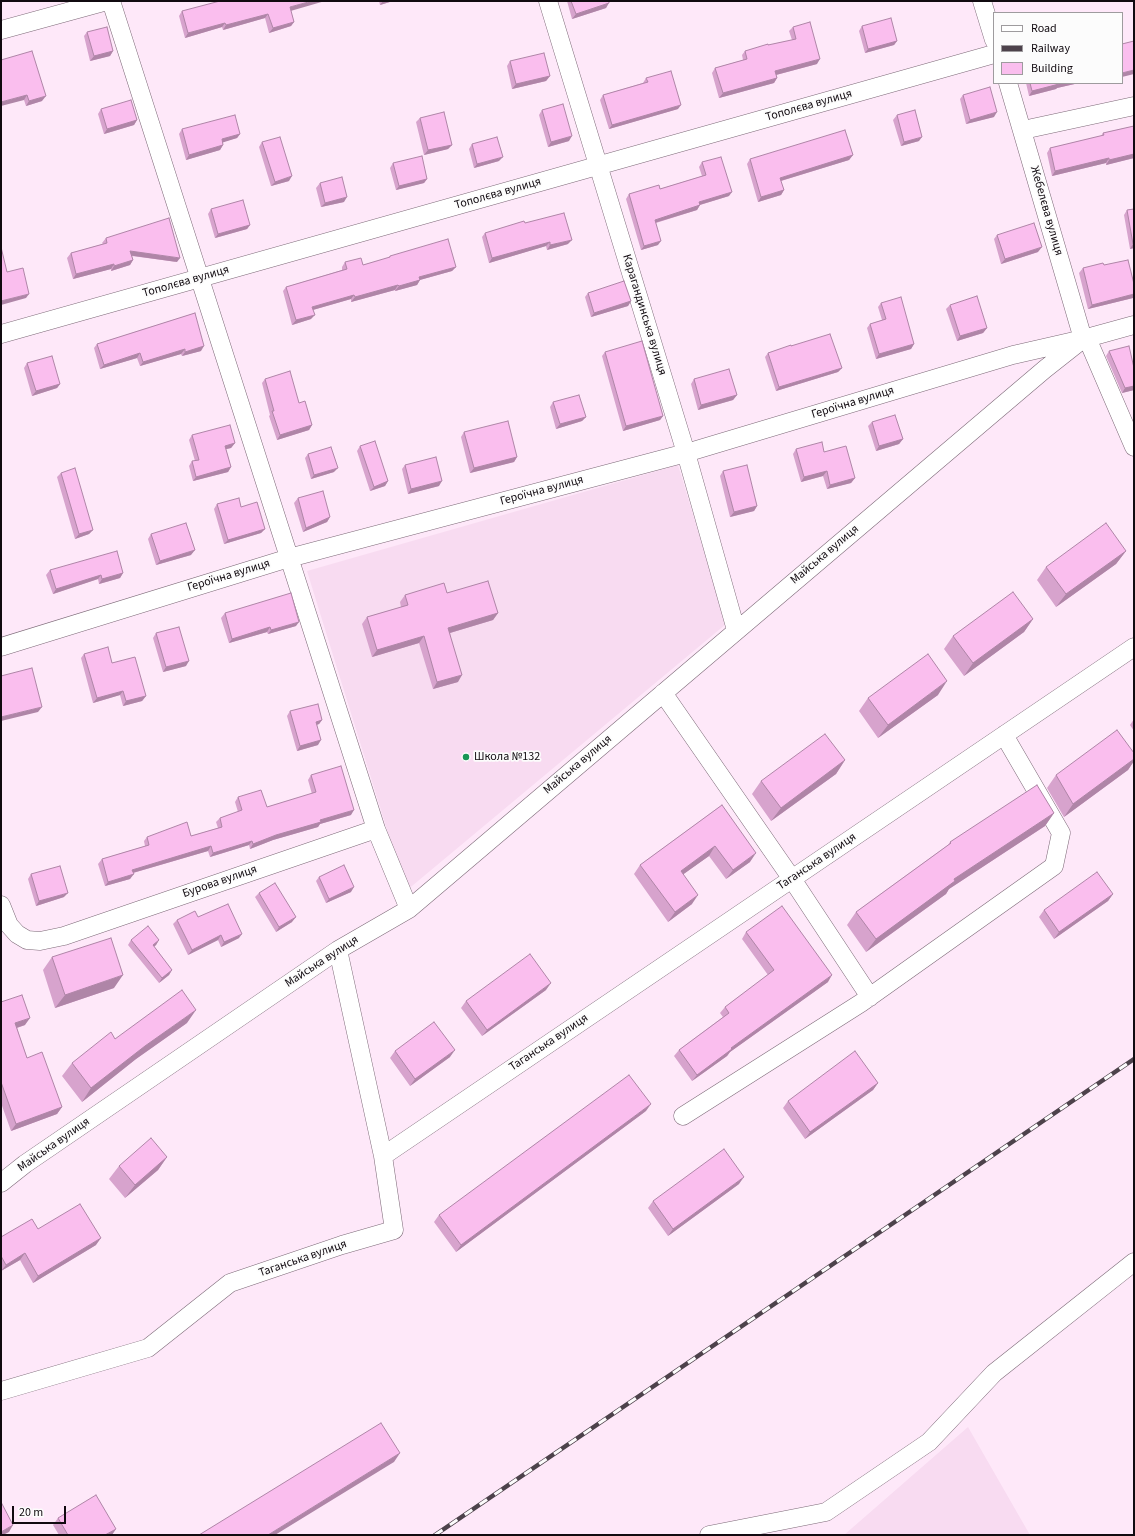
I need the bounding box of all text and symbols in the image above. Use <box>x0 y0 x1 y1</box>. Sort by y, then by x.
legend <box>993 12 1123 84</box>
text: Road <box>1031 20 1057 37</box>
text: Railway <box>1031 40 1070 57</box>
text: Building <box>1031 60 1073 77</box>
street label: Тополєва вулиця <box>764 87 854 125</box>
street label: Жебелєва вулиця <box>1026 165 1066 257</box>
street label: Тополєва вулиця <box>453 175 543 213</box>
street label: Карагандинська вулиця <box>619 253 669 377</box>
street label: Тополєва вулиця <box>141 263 231 301</box>
street label: Героїчна вулиця <box>810 384 896 422</box>
street label: Героїчна вулиця <box>499 473 585 509</box>
street label: Майська вулиця <box>788 522 862 588</box>
street label: Героїчна вулиця <box>186 557 272 595</box>
street label: Майська вулиця <box>541 732 615 798</box>
place label: Школа №132 <box>474 750 540 764</box>
marker: Школа №132 <box>461 752 471 762</box>
street label: Таганська вулиця <box>775 830 859 894</box>
street label: Бурова вулиця <box>181 863 259 901</box>
street label: Майська вулиця <box>283 933 361 991</box>
street label: Таганська вулиця <box>507 1011 591 1075</box>
street label: Майська вулиця <box>15 1115 93 1175</box>
street label: Таганська вулиця <box>257 1237 349 1281</box>
scale bar <box>14 1498 68 1524</box>
text: 20 m <box>19 1504 43 1521</box>

